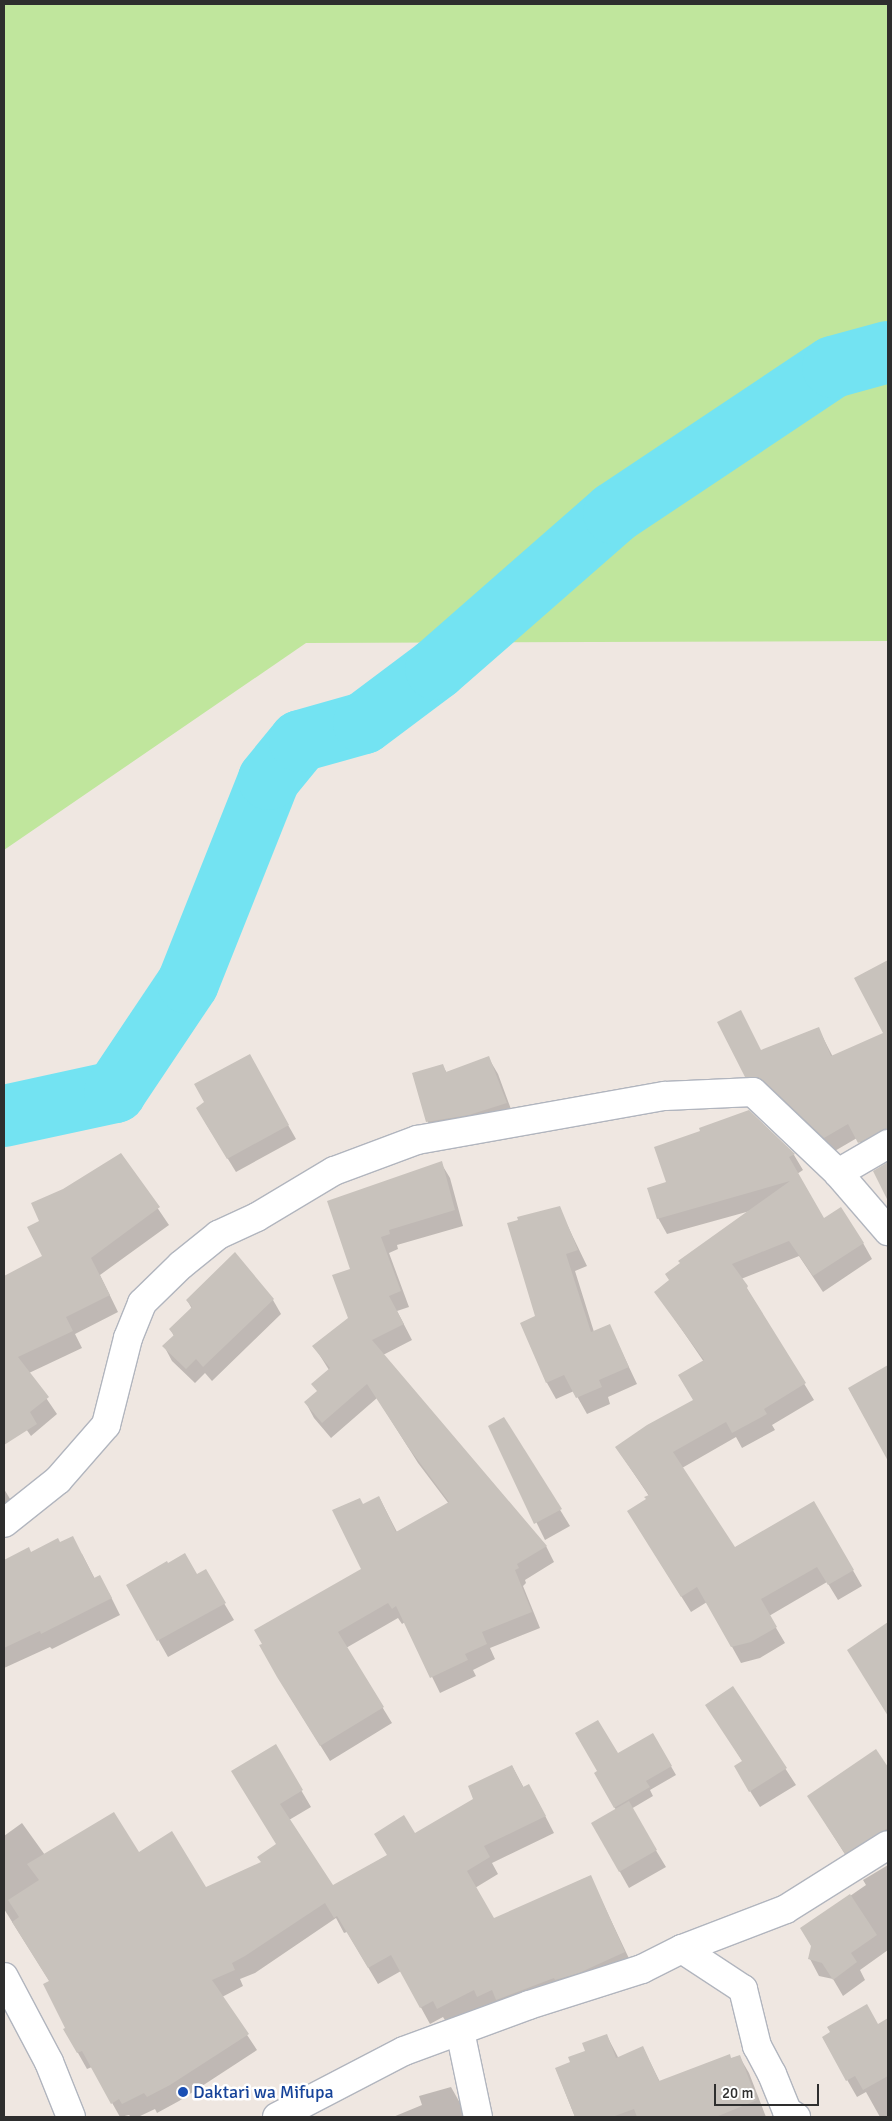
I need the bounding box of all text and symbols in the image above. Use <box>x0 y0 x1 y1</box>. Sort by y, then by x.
scale bar <box>717 2074 822 2106</box>
place label: Daktari wa Mifupa <box>193 2081 334 2103</box>
text: 20 m <box>722 2084 753 2102</box>
marker: Daktari wa Mifupa <box>177 2086 189 2098</box>

